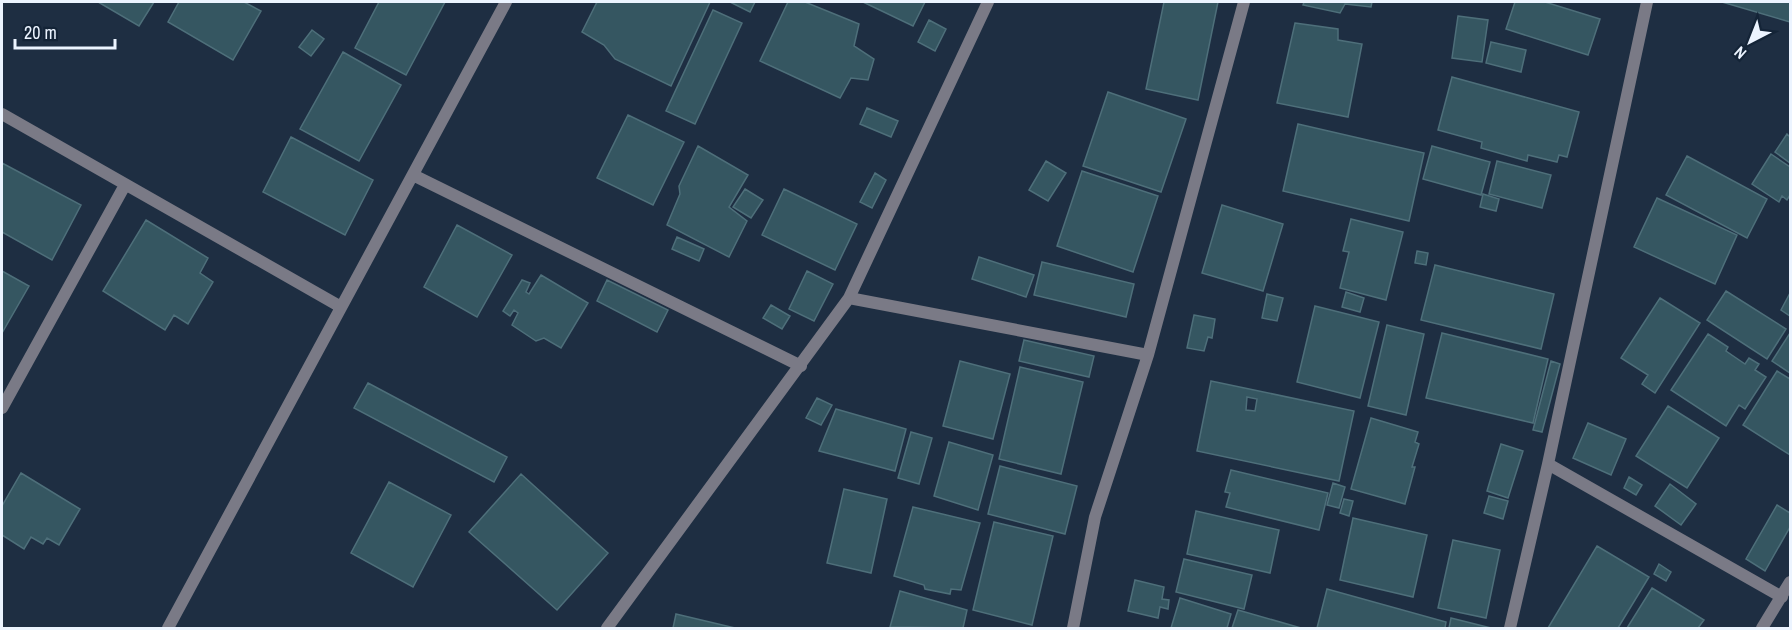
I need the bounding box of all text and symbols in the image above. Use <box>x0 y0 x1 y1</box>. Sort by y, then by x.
scale bar <box>15 12 116 50</box>
north arrow <box>1720 12 1780 72</box>
text: 20 m <box>24 20 57 45</box>
text: N <box>1729 42 1751 64</box>

